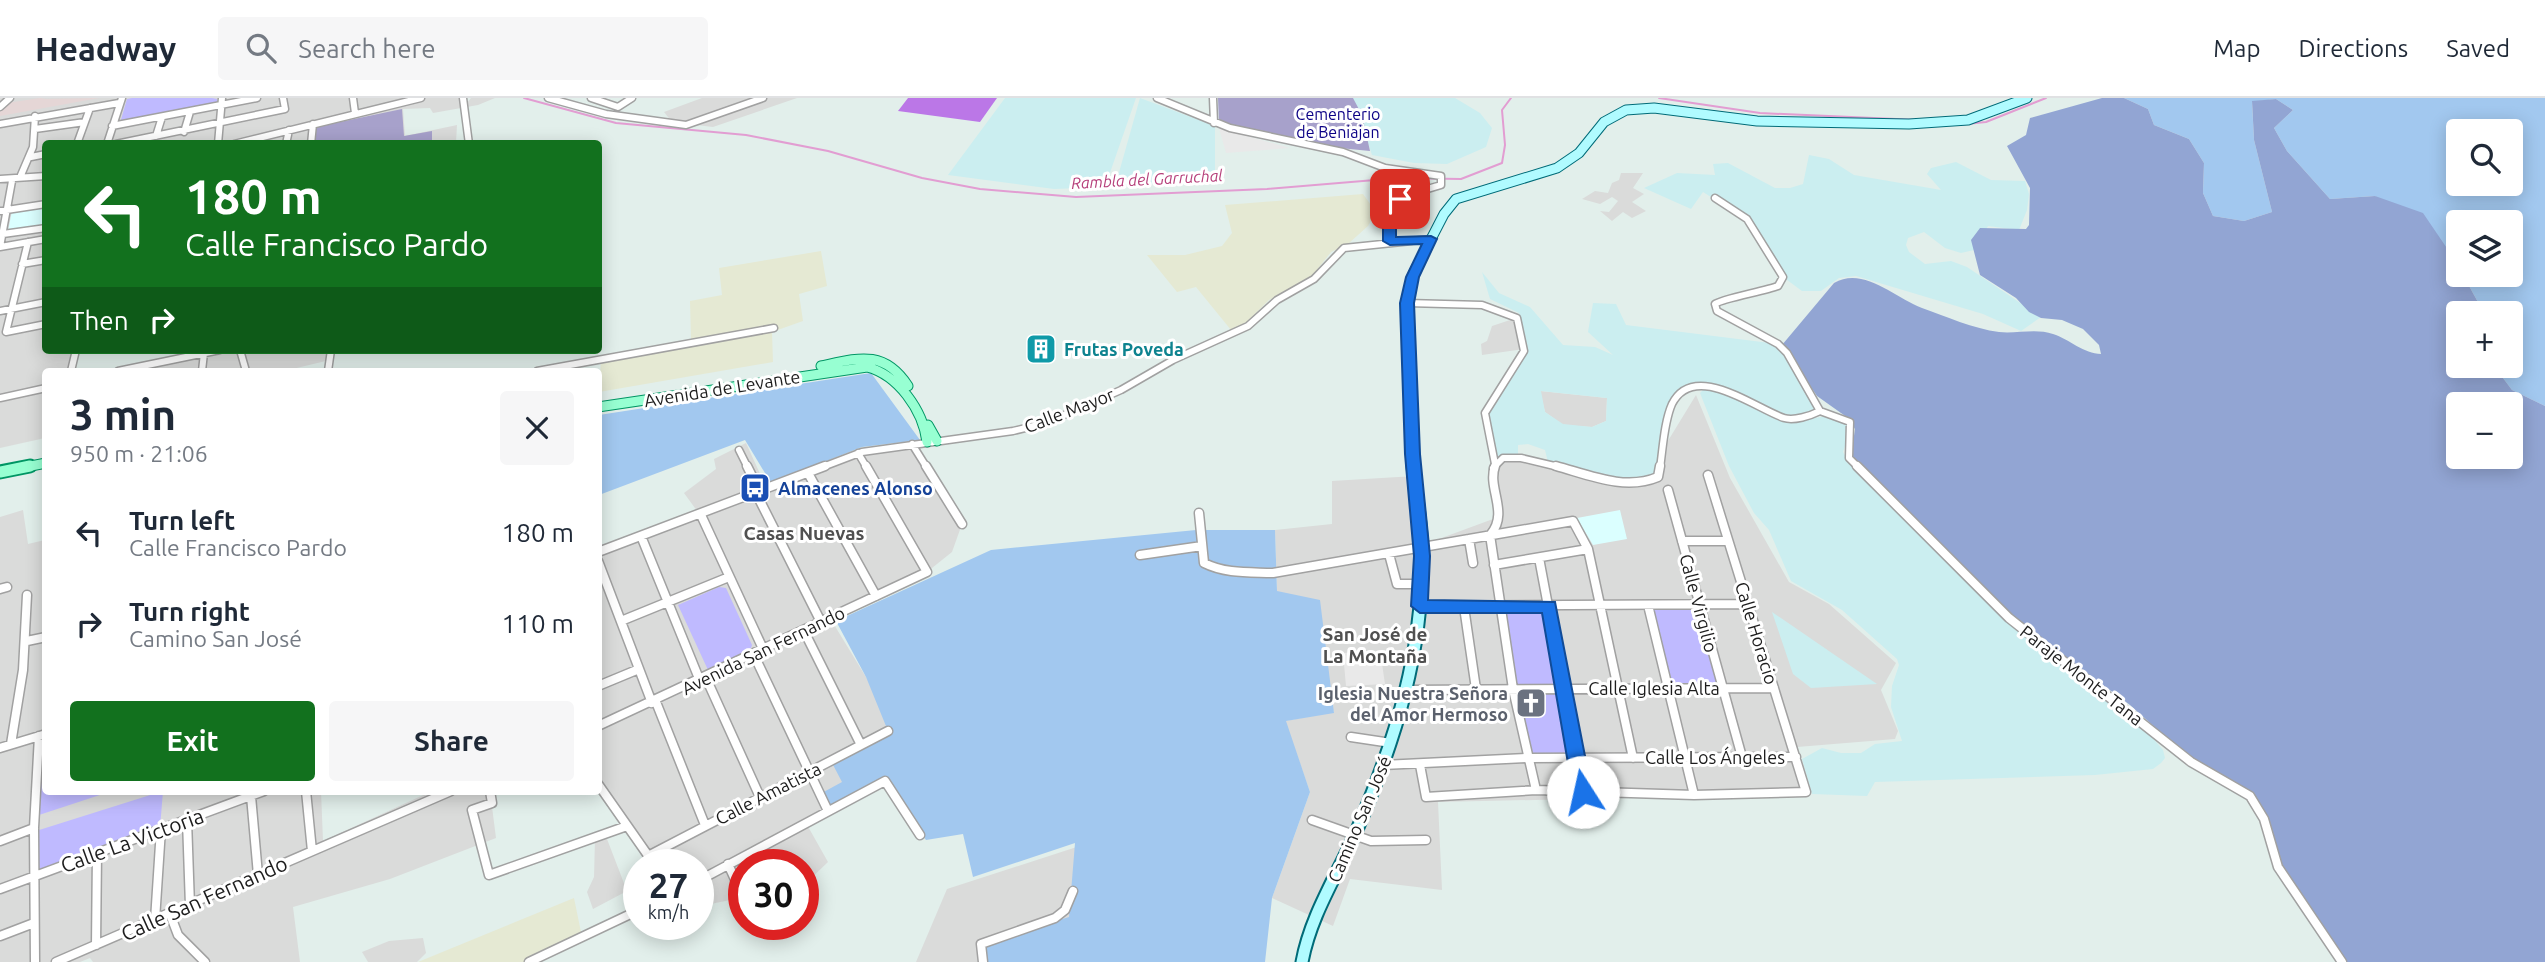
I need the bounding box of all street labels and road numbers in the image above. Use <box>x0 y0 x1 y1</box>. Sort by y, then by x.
street label: Avenida de Levante <box>643 366 801 410</box>
street label: Calle Mayor <box>1021 384 1117 436</box>
street label: Calle Virgilio <box>1676 551 1722 655</box>
street label: Calle Horacio <box>1732 579 1782 687</box>
street label: Avenida San Fernando <box>678 602 848 698</box>
street label: Paraje Monte Tana <box>2017 621 2147 729</box>
street label: Calle Iglesia Alta <box>1588 678 1720 698</box>
street label: Calle Los Ángeles <box>1645 746 1785 767</box>
street label: Camino San José <box>1323 753 1395 885</box>
street label: Calle Amatista <box>712 758 824 828</box>
street label: Calle La Victoria <box>57 803 207 877</box>
street label: Calle San Fernando <box>117 851 291 945</box>

